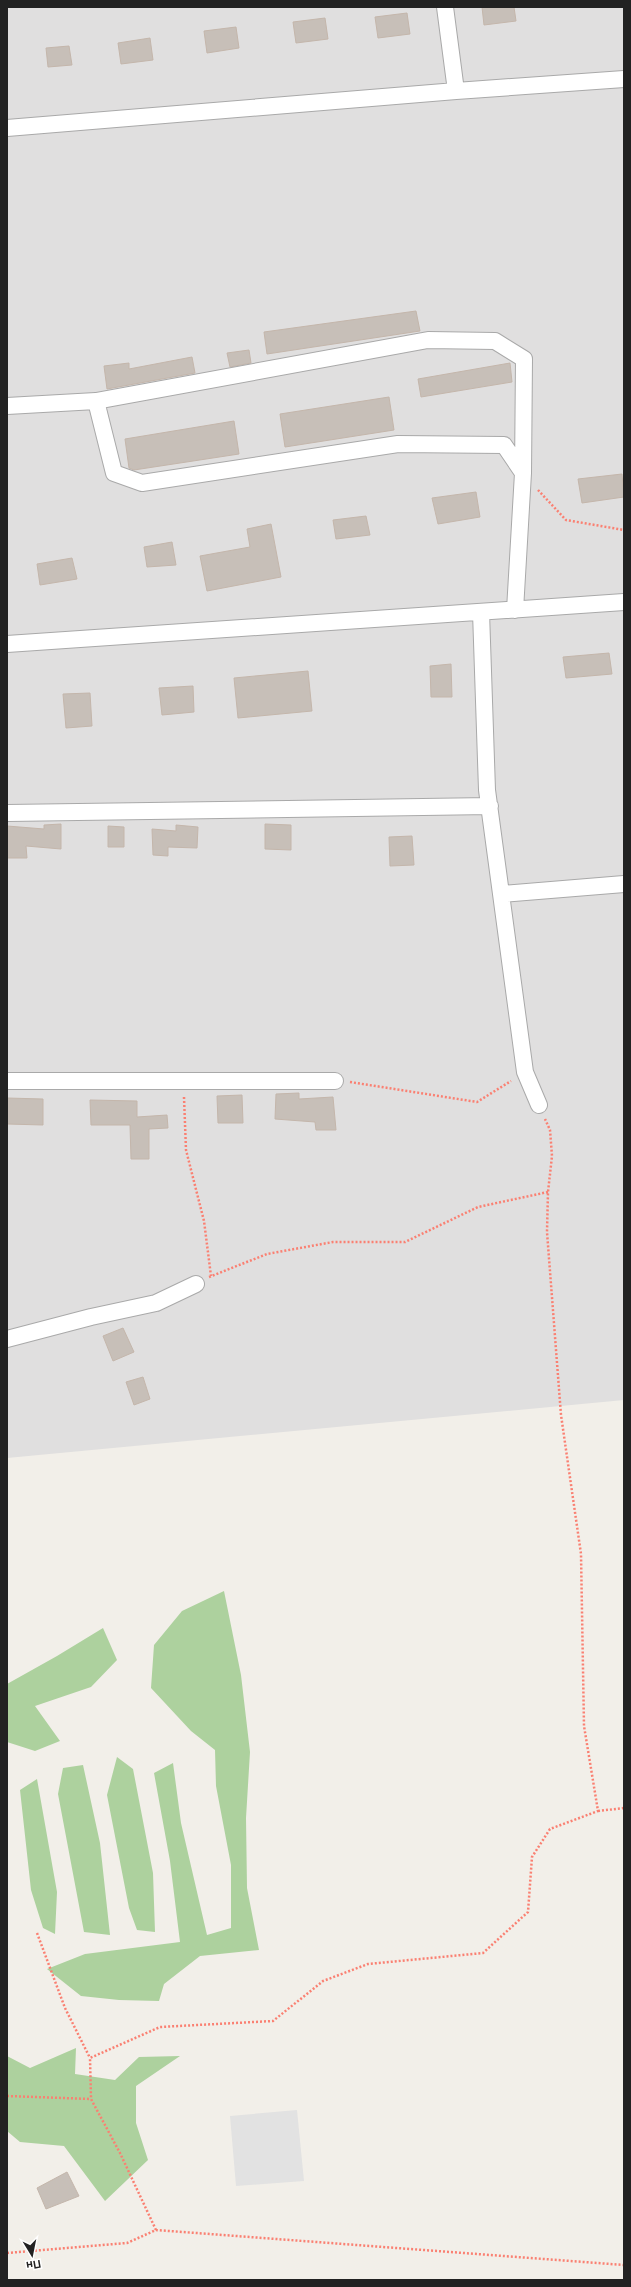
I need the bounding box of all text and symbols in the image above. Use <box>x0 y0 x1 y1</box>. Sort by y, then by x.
north arrow <box>12 2235 52 2275</box>
text: Пн <box>25 2257 42 2272</box>

